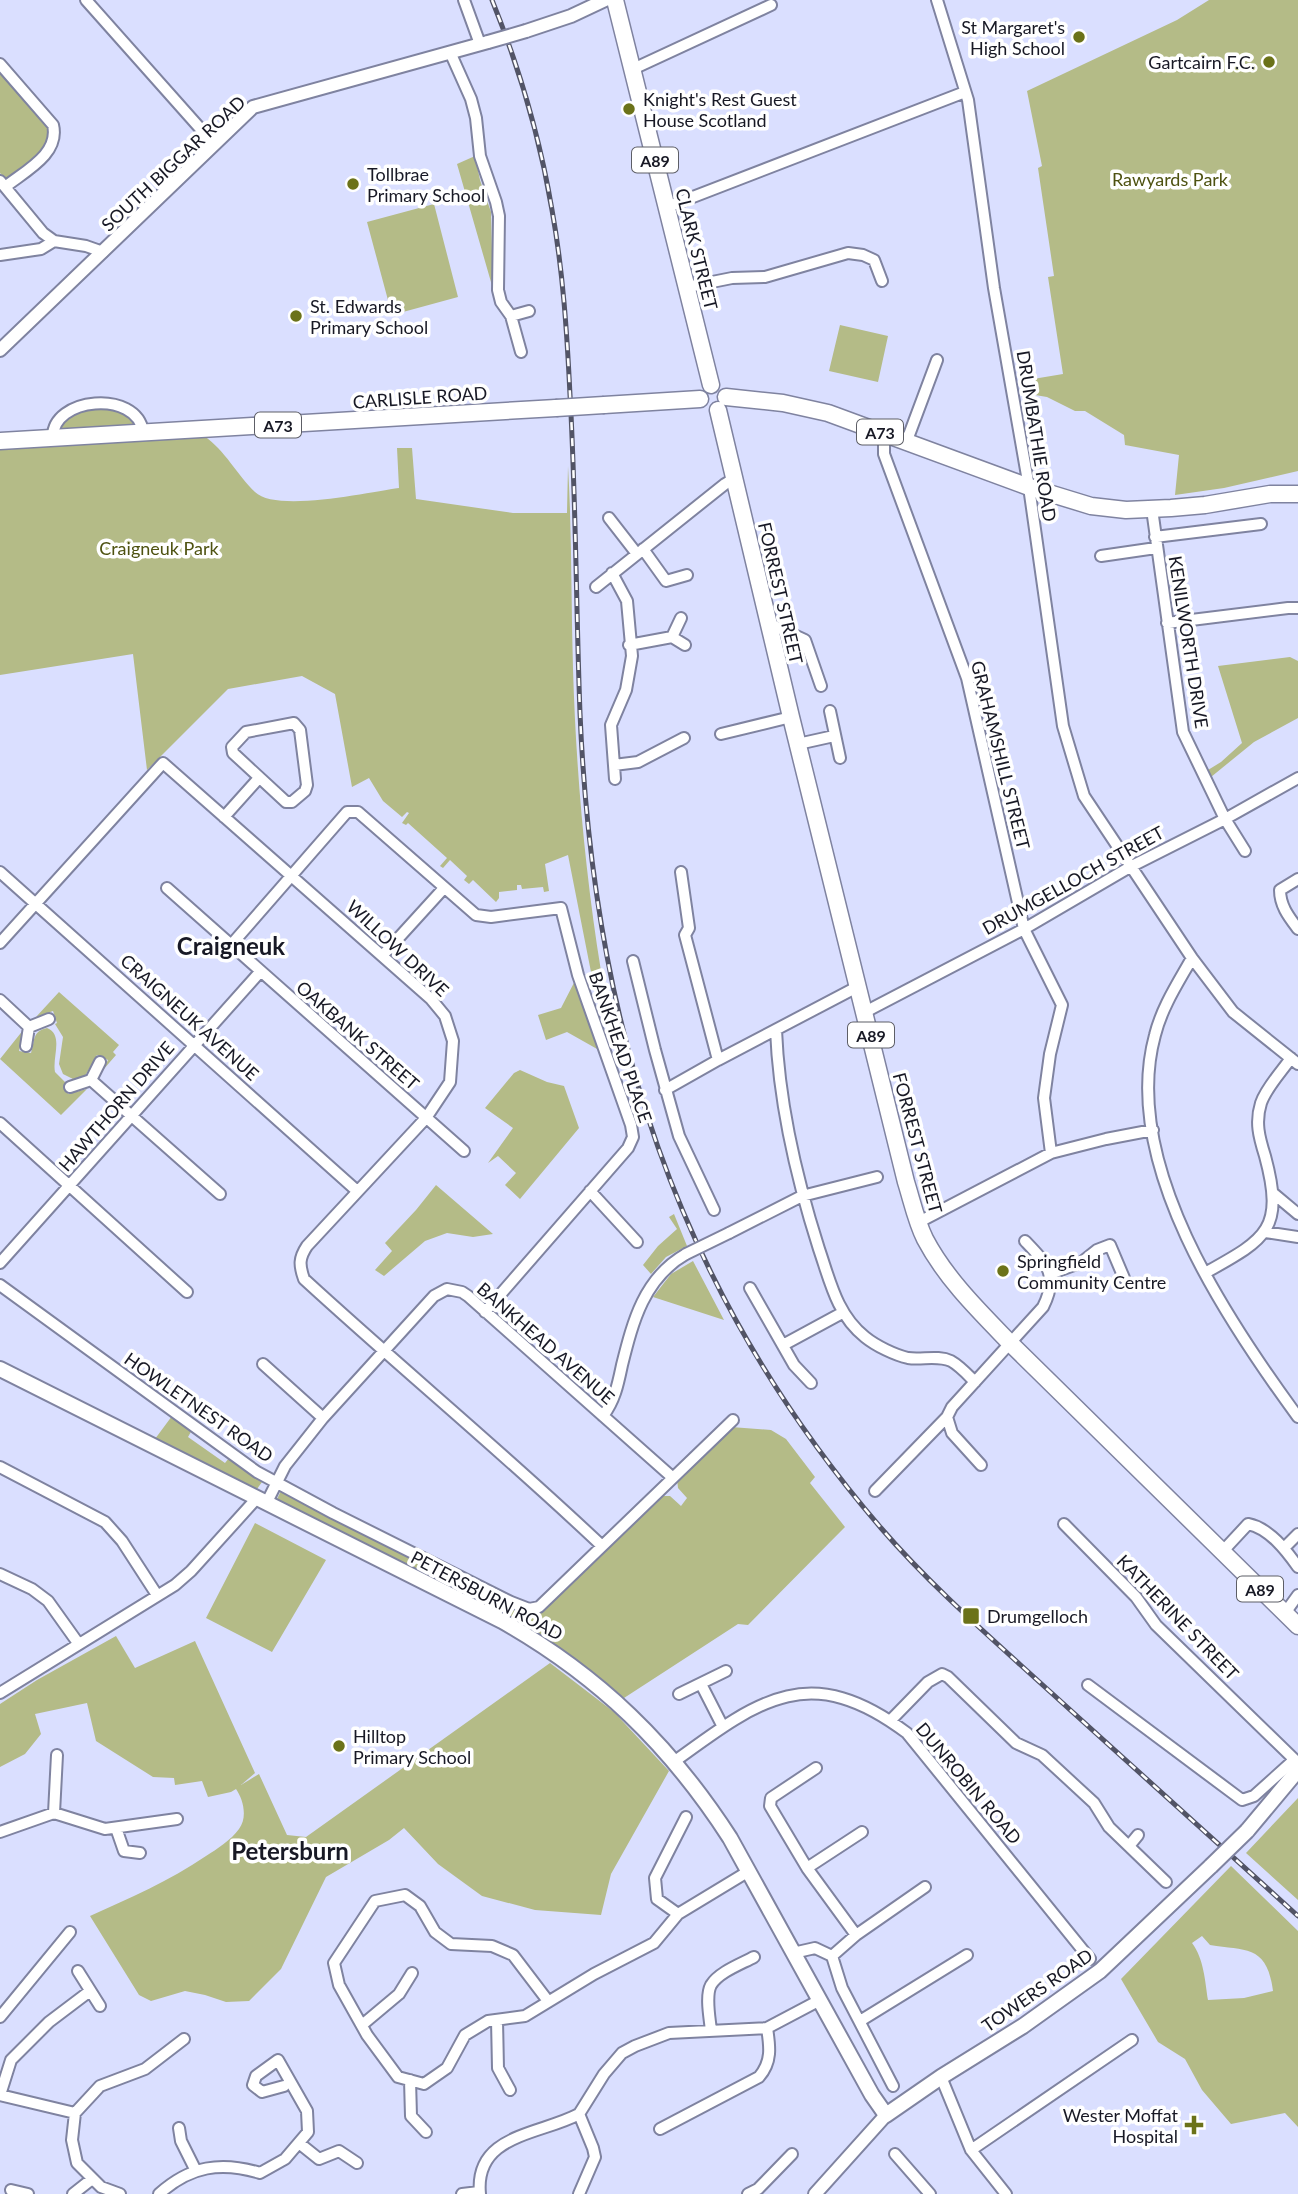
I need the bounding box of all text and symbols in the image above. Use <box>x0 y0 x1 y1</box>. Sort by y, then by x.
place label: St Margaret's High School <box>961 16 1065 59</box>
marker: St Margaret's High School <box>1071 29 1087 45</box>
place label: Gartcairn F.C. <box>1148 51 1255 73</box>
marker: Gartcairn F.C. <box>1261 54 1277 70</box>
place label: Knight's Rest Guest House Scotland <box>643 88 797 131</box>
street label: SOUTH BIGGAR ROAD <box>97 91 249 235</box>
marker: Knight's Rest Guest House Scotland <box>621 101 637 117</box>
road number: A89 <box>632 148 678 172</box>
place label: Tollbrae Primary School <box>367 163 485 206</box>
park label: Rawyards Park <box>1112 168 1229 190</box>
marker: Tollbrae Primary School <box>345 176 361 192</box>
street label: CLARK STREET <box>671 186 723 312</box>
place label: St. Edwards Primary School <box>310 295 428 338</box>
marker: St. Edwards Primary School <box>288 308 304 324</box>
street label: DRUMBATHIE ROAD <box>1013 349 1061 523</box>
street label: CARLISLE ROAD <box>352 381 488 413</box>
road number: A73 <box>255 412 301 438</box>
road number: A73 <box>857 420 903 444</box>
street label: FORREST STREET <box>754 520 808 666</box>
park label: Craigneuk Park <box>99 537 220 559</box>
street label: KENILWORTH DRIVE <box>1164 554 1214 730</box>
street label: GRAHAMSHILL STREET <box>967 658 1035 852</box>
street label: DRUMGELLOCH STREET <box>978 821 1168 939</box>
street label: WILLOW DRIVE <box>342 895 454 1001</box>
district label: Craigneuk <box>177 931 285 960</box>
street label: CRAIGNEUK AVENUE <box>116 949 264 1085</box>
street label: BANKHEAD PLACE <box>585 969 657 1125</box>
street label: OAKBANK STREET <box>292 976 424 1094</box>
road number: A89 <box>848 1023 894 1048</box>
street label: HAWTHORN DRIVE <box>54 1037 178 1175</box>
street label: FORREST STREET <box>889 1070 947 1216</box>
place label: Springfield Community Centre <box>1017 1250 1166 1293</box>
marker: Springfield Community Centre <box>995 1263 1011 1279</box>
street label: BANKHEAD AVENUE <box>473 1277 619 1409</box>
street label: HOWLETNEST ROAD <box>120 1347 278 1467</box>
street label: PETERSBURN ROAD <box>407 1546 567 1644</box>
street label: KATHERINE STREET <box>1113 1550 1244 1685</box>
road number: A89 <box>1237 1576 1283 1602</box>
place label: Drumgelloch <box>987 1605 1088 1627</box>
marker: Drumgelloch <box>961 1606 981 1626</box>
street label: DUNROBIN ROAD <box>912 1718 1026 1848</box>
place label: Hilltop Primary School <box>353 1725 471 1768</box>
marker: Hilltop Primary School <box>331 1738 347 1754</box>
district label: Petersburn <box>231 1836 349 1865</box>
street label: TOWERS ROAD <box>977 1944 1097 2036</box>
place label: Wester Moffat Hospital <box>1063 2104 1179 2147</box>
marker: Wester Moffat Hospital <box>1184 2115 1204 2135</box>

